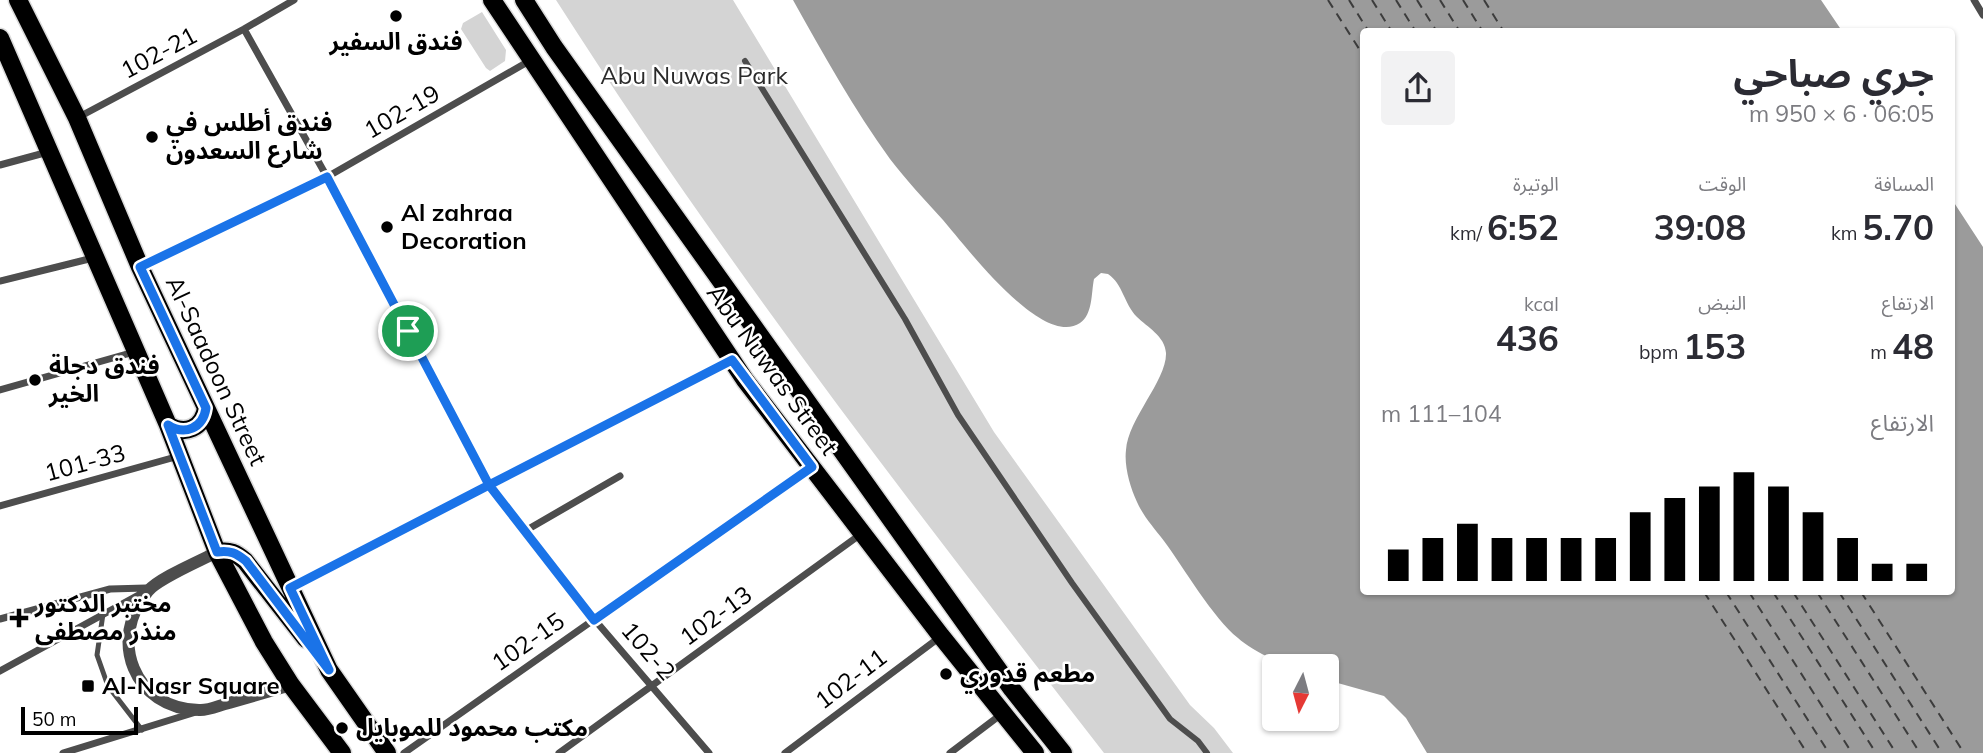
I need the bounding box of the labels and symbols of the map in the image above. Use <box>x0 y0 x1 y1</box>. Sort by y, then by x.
marker: فندق السفير <box>388 8 404 24</box>
street label: 102-21 <box>115 20 202 85</box>
place label: فندق السفير <box>328 26 463 56</box>
park label: Abu Nuwas Park <box>600 60 788 90</box>
street label: 102-19 <box>358 78 445 145</box>
place label: فندق أطلس في شارع السعدون <box>166 107 332 168</box>
marker: فندق أطلس في شارع السعدون <box>144 129 160 145</box>
place label: Al zahraa Decoration <box>401 197 527 255</box>
marker: Al zahraa Decoration <box>379 219 395 235</box>
street label: Al-Saadoon Street <box>160 271 274 470</box>
street label: Abu Nuwas Street <box>701 278 845 461</box>
pin <box>378 301 438 361</box>
place label: فندق دجلة الخير <box>48 350 160 408</box>
marker: فندق دجلة الخير <box>27 372 43 388</box>
street label: 101-33 <box>41 437 128 487</box>
street label: 102-13 <box>673 579 758 652</box>
place label: مختبر الدكتور منذر مصطفى <box>34 588 177 646</box>
street label: 102-15 <box>485 605 570 677</box>
marker: مختبر الدكتور منذر مصطفى <box>9 608 29 628</box>
street label: 102-2 <box>615 615 682 686</box>
street label: 102-11 <box>809 641 892 715</box>
north arrow <box>1262 654 1339 732</box>
place label: مطعم قدوري <box>960 658 1095 694</box>
marker: مطعم قدوري <box>938 666 954 682</box>
place label: Al-Nasr Square <box>102 670 280 700</box>
marker: Al-Nasr Square <box>80 678 96 694</box>
scale bar <box>21 704 138 736</box>
place label: مكتب محمود للموبايل <box>356 712 588 743</box>
marker: مكتب محمود للموبايل <box>334 720 350 736</box>

